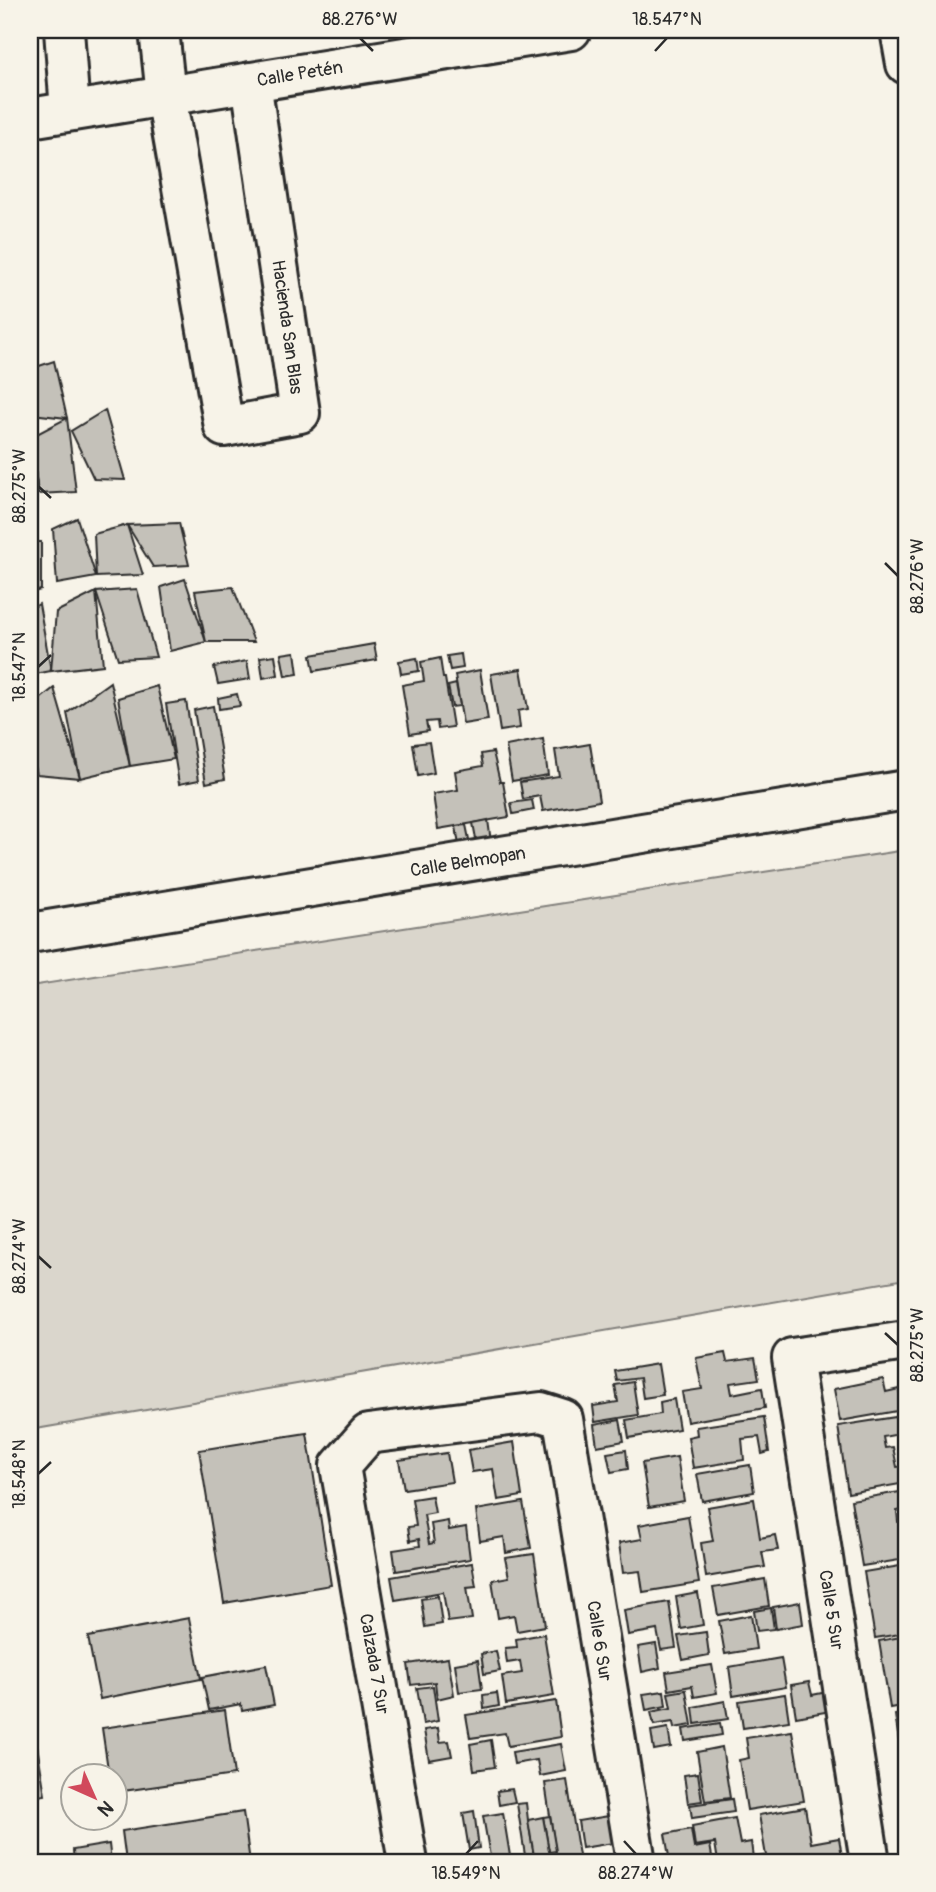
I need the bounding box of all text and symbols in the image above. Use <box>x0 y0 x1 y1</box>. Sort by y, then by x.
text: 88.276°W <box>322 8 398 31</box>
text: 18.547°N <box>632 8 702 31</box>
street label: Calle Petén <box>255 56 345 92</box>
street label: Hacienda San Blas <box>266 258 308 396</box>
text: 88.275°W <box>8 449 31 523</box>
text: 88.276°W <box>906 538 929 614</box>
text: 18.547°N <box>8 632 31 702</box>
street label: Calle Belmopan <box>409 842 527 882</box>
text: 88.274°W <box>8 1218 31 1294</box>
text: 88.275°W <box>906 1308 929 1382</box>
text: 18.548°N <box>8 1439 31 1509</box>
street label: Calle 5 Sur <box>813 1568 849 1652</box>
street label: Calle 6 Sur <box>581 1599 617 1683</box>
street label: Calzada 7 Sur <box>354 1612 394 1717</box>
north arrow <box>60 1762 130 1832</box>
text: N <box>92 1795 118 1821</box>
text: 18.549°N <box>431 1862 501 1885</box>
text: 88.274°W <box>598 1862 674 1885</box>

